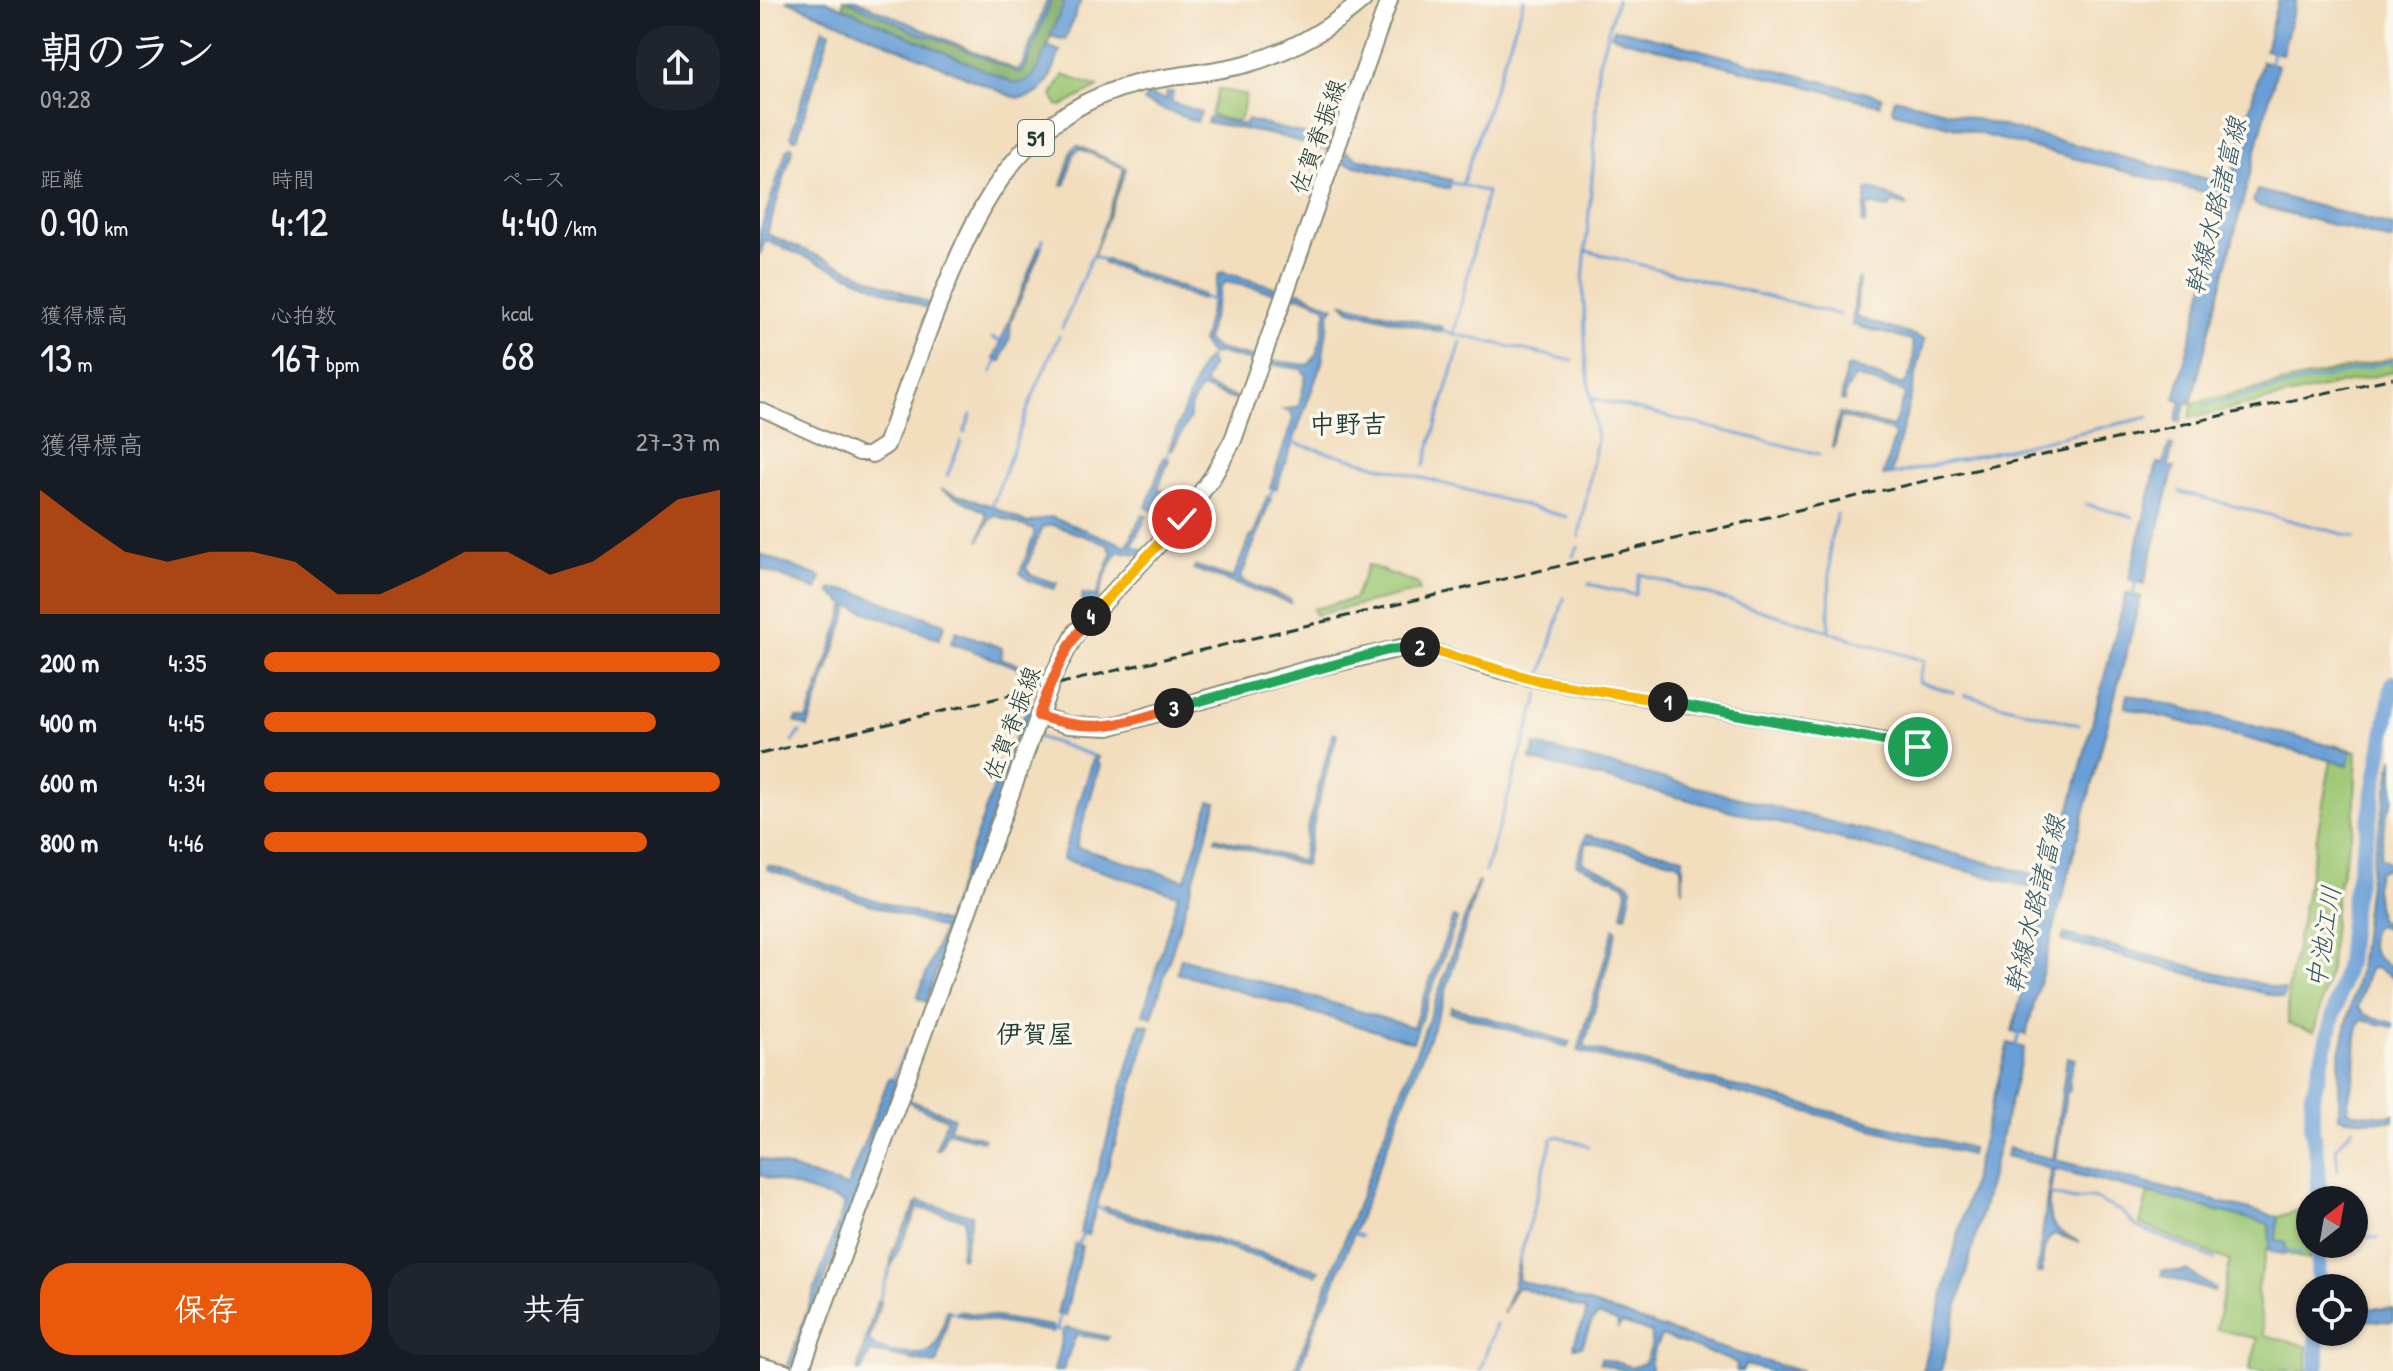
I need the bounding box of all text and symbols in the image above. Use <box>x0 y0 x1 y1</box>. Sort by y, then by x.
text: 朝のラン <box>40 21 216 81</box>
button: share <box>636 26 720 110</box>
street label: 佐賀脊振線 <box>1281 74 1353 198</box>
text: 09:28 <box>40 81 91 116</box>
water label: 幹線水路諸富線 <box>2176 113 2254 299</box>
road number: 51 <box>1018 120 1054 156</box>
text: 距離 <box>40 164 84 194</box>
text: 時間 <box>271 164 315 194</box>
text: ペース <box>501 164 566 194</box>
text: 0.90 <box>40 194 99 248</box>
text: 4:12 <box>271 194 328 248</box>
text: 4:40 <box>501 194 559 248</box>
text: km <box>99 213 128 243</box>
text: /km <box>559 213 597 243</box>
text: kcal <box>501 298 533 328</box>
text: 獲得標高 <box>40 300 128 330</box>
text: 心拍数 <box>271 300 337 330</box>
text: 68 <box>501 328 535 382</box>
text: 13 <box>40 330 72 384</box>
text: 167 <box>271 330 321 384</box>
text: m <box>72 349 92 379</box>
text: bpm <box>321 349 359 379</box>
district label: 中野吉 <box>1309 406 1387 441</box>
text: 27–37 m <box>636 424 720 459</box>
text: 獲得標高 <box>40 427 144 462</box>
pin <box>1148 485 1216 553</box>
icon: check <box>1160 497 1204 541</box>
pin: 4 <box>1071 596 1111 636</box>
text: 4 <box>1087 601 1095 631</box>
pin: 2 <box>1400 627 1440 667</box>
text: 2 <box>1415 632 1425 662</box>
text: 200 m <box>40 645 99 680</box>
text: 4:35 <box>168 645 206 680</box>
street label: 佐賀脊振線 <box>975 661 1047 785</box>
pin: 1 <box>1648 682 1688 722</box>
text: 1 <box>1664 687 1672 717</box>
pin: 3 <box>1154 688 1194 728</box>
text: 3 <box>1169 693 1179 723</box>
text: 400 m <box>40 705 97 740</box>
text: 4:45 <box>168 705 205 740</box>
pin <box>1884 713 1952 781</box>
icon: arrive <box>1896 725 1940 769</box>
text: 600 m <box>40 765 97 800</box>
text: 4:34 <box>168 765 205 800</box>
water label: 幹線水路諸富線 <box>1995 811 2073 997</box>
text: 800 m <box>40 825 98 860</box>
text: 4:46 <box>168 825 204 860</box>
water label: 中池江川 <box>2298 883 2348 991</box>
district label: 伊賀屋 <box>996 1016 1074 1051</box>
north arrow <box>2296 1186 2368 1258</box>
map controls <box>2296 1186 2368 1346</box>
button: 保存 <box>40 1263 372 1355</box>
button: 共有 <box>388 1263 720 1355</box>
button: locate <box>2296 1274 2368 1346</box>

